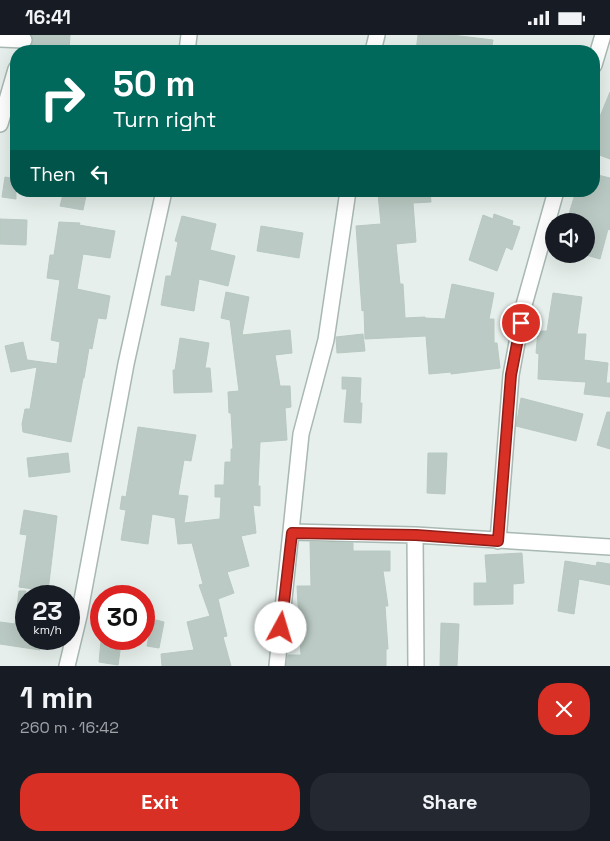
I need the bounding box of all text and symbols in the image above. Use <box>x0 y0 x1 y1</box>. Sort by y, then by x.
text: 16:41 <box>25 5 71 30</box>
text: 50 m <box>113 62 195 106</box>
icon: right <box>30 65 95 130</box>
text: Turn right <box>113 105 216 133</box>
icon: left <box>86 160 114 188</box>
text: Then <box>30 162 76 187</box>
map controls <box>545 213 595 263</box>
button: sound <box>545 213 595 263</box>
pin <box>500 302 542 344</box>
icon: arrive <box>507 309 535 337</box>
speed limit sign: 30 <box>90 585 155 650</box>
text: 23 <box>32 595 63 627</box>
position arrow <box>254 601 306 653</box>
text: km/h <box>33 622 62 638</box>
text: 1 min <box>20 678 93 717</box>
button: close <box>538 683 590 735</box>
text: 260 m · 16:42 <box>20 717 119 738</box>
button: Exit <box>20 773 300 831</box>
button: Share <box>310 773 590 831</box>

